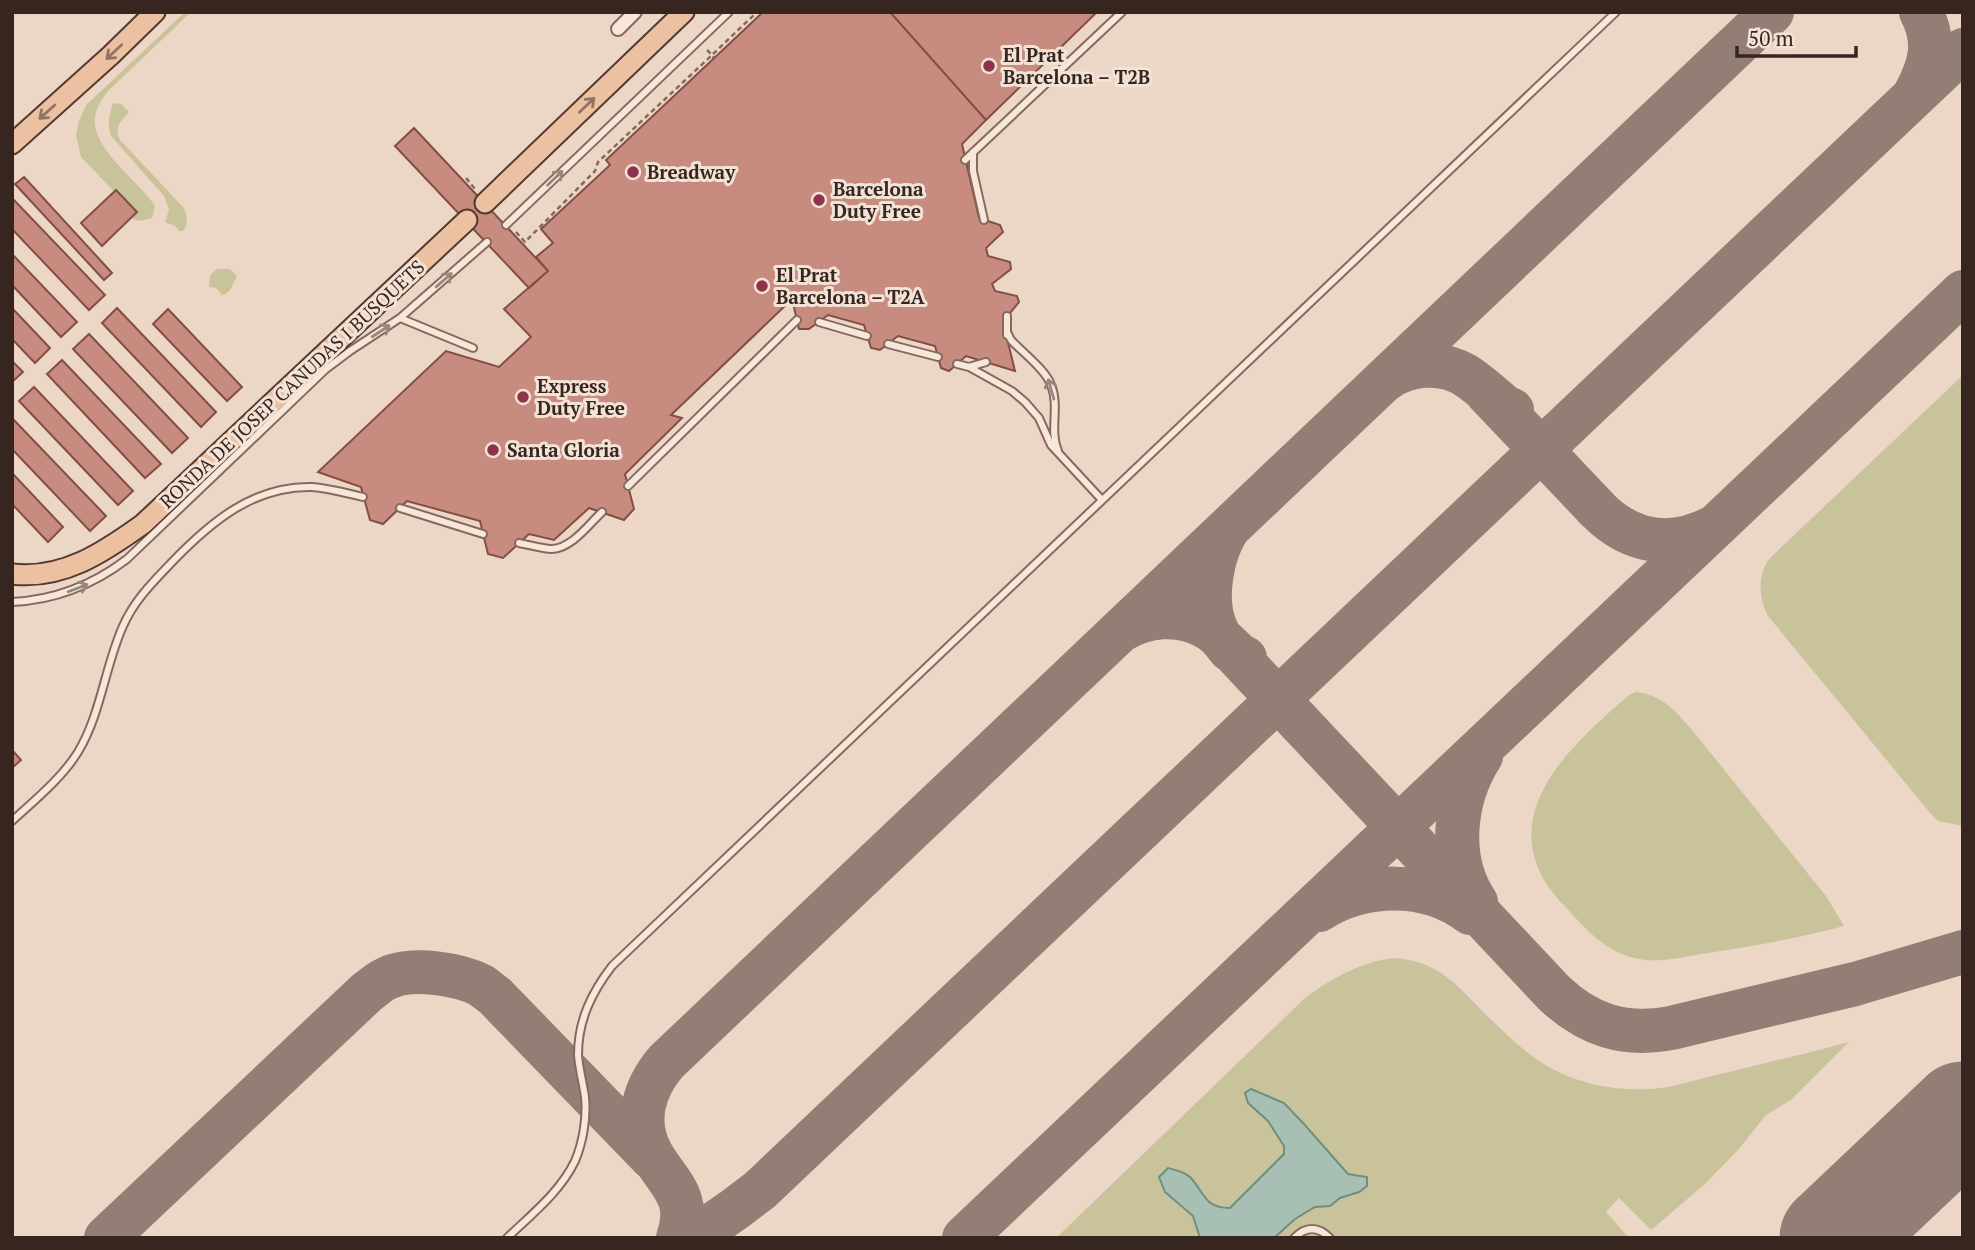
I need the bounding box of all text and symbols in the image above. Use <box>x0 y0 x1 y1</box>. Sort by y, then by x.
scale bar <box>1737 14 1856 58</box>
text: 50 m <box>1748 24 1794 52</box>
place label: El Prat Barcelona – T2B <box>1003 42 1150 89</box>
one-way arrow <box>106 43 123 60</box>
marker: El Prat Barcelona – T2B <box>981 58 997 74</box>
one-way arrow <box>578 96 595 113</box>
one-way arrow <box>38 104 56 120</box>
place label: Breadway <box>647 159 736 184</box>
marker: Breadway <box>625 164 641 180</box>
one-way arrow <box>546 170 564 186</box>
place label: Barcelona Duty Free <box>833 176 924 223</box>
marker: Barcelona Duty Free <box>811 192 827 208</box>
street label: RONDA DE JOSEP CANUDAS I BUSQUETS <box>154 254 429 513</box>
place label: El Prat Barcelona – T2A <box>776 262 925 309</box>
one-way arrow <box>435 272 453 288</box>
marker: El Prat Barcelona – T2A <box>754 278 770 294</box>
one-way arrow <box>371 323 390 338</box>
place label: Express Duty Free <box>537 373 625 420</box>
one-way arrow <box>1043 379 1056 401</box>
marker: Express Duty Free <box>515 389 531 405</box>
place label: Santa Gloria <box>507 437 620 462</box>
marker: Santa Gloria <box>485 442 501 458</box>
one-way arrow <box>67 580 89 593</box>

